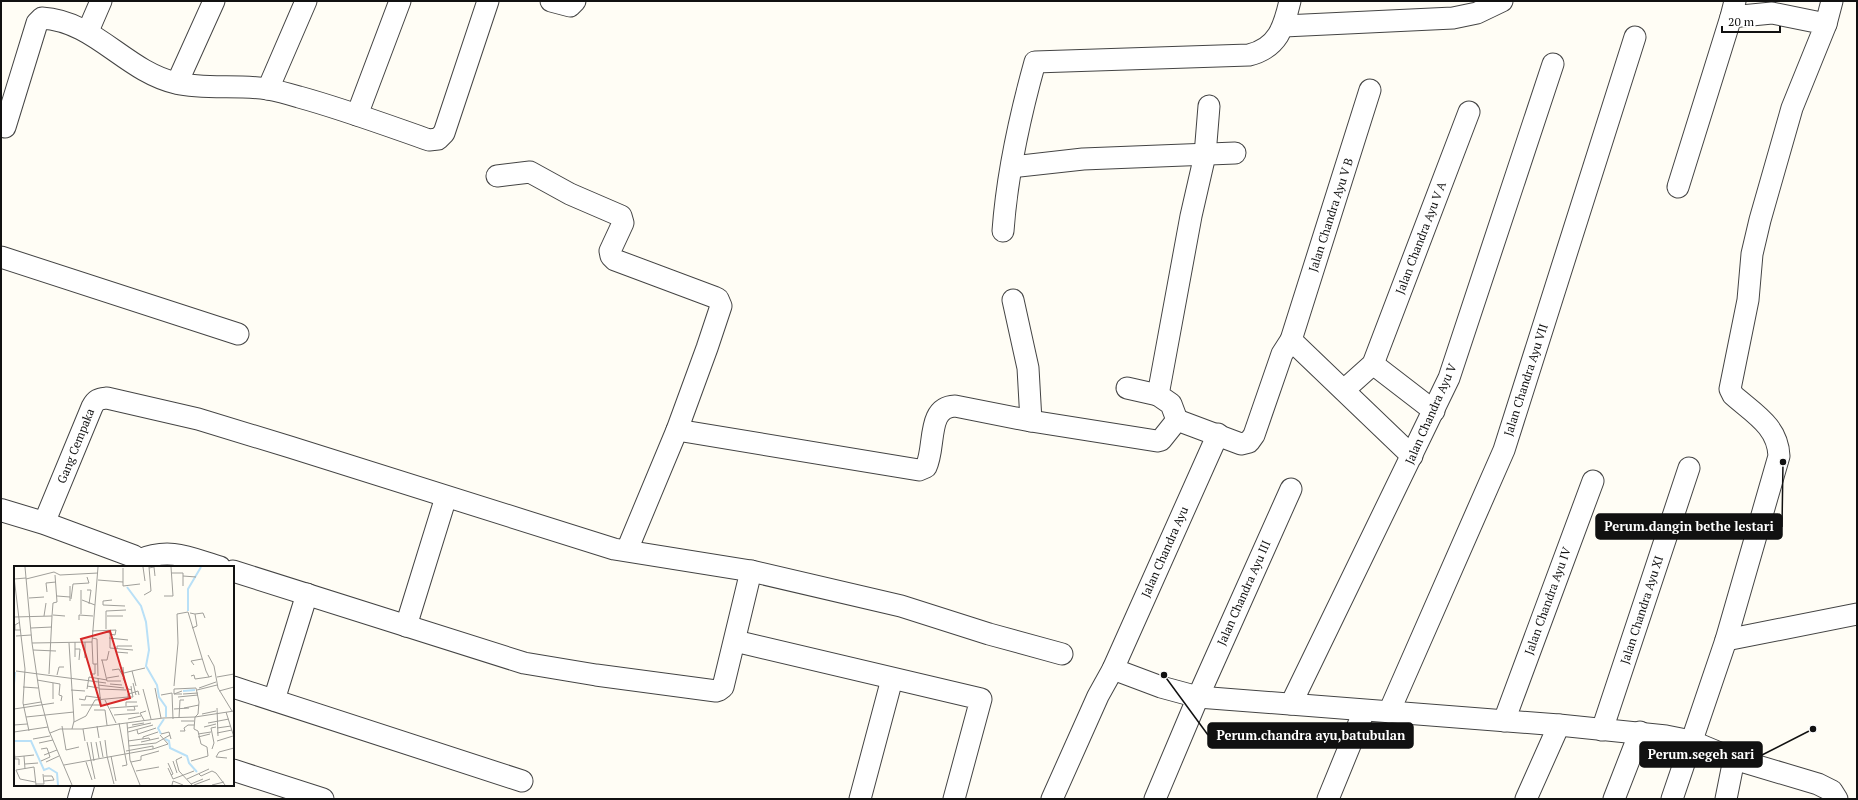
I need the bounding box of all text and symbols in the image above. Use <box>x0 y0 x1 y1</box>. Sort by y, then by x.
scale bar <box>1722 8 1780 34</box>
text: 20 m <box>1728 14 1755 29</box>
street label: Jalan Chandra Ayu V B <box>1305 156 1356 274</box>
street label: Jalan Chandra Ayu V A <box>1392 179 1449 296</box>
street label: Jalan Chandra Ayu VII <box>1500 322 1551 438</box>
street label: Jalan Chandra Ayu V <box>1402 360 1460 467</box>
street label: Gang Cempaka <box>54 406 97 486</box>
street label: Jalan Chandra Ayu <box>1138 504 1191 600</box>
callout: Perum.dangin bethe lestari <box>1596 514 1782 539</box>
text: Perum.dangin bethe lestari <box>1604 517 1774 535</box>
street label: Jalan Chandra Ayu III <box>1214 538 1274 648</box>
street label: Jalan Chandra Ayu IV <box>1521 544 1574 657</box>
street label: Jalan Chandra Ayu XI <box>1617 554 1666 666</box>
inset map <box>14 566 234 786</box>
callout: Perum.chandra ayu,batubulan <box>1208 723 1413 748</box>
text: Perum.chandra ayu,batubulan <box>1217 726 1406 744</box>
callout: Perum.segeh sari <box>1640 742 1762 767</box>
text: Perum.segeh sari <box>1648 745 1754 763</box>

